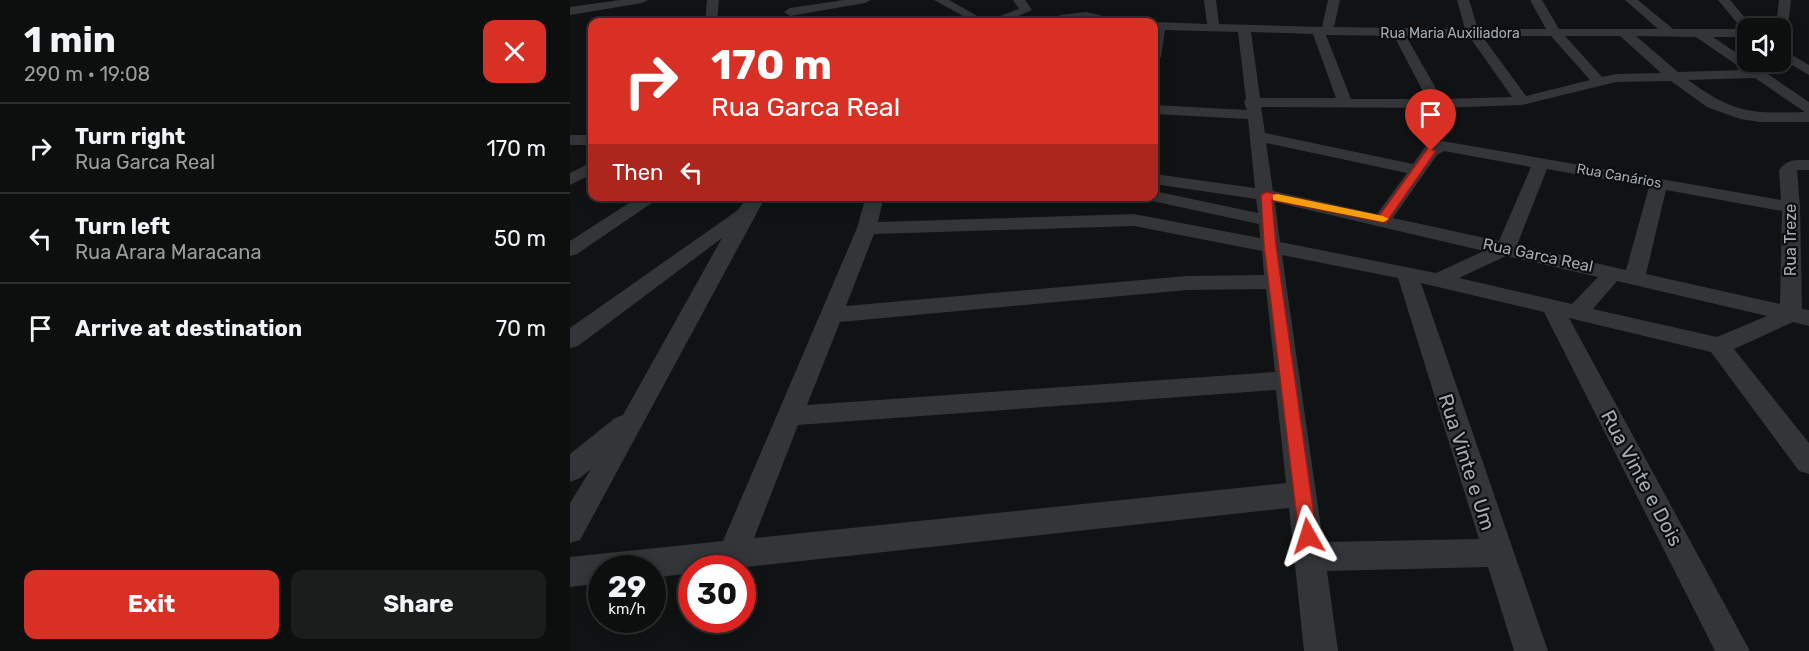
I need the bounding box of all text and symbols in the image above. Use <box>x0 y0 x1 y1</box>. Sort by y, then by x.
text: 1 min <box>24 18 116 61</box>
map controls <box>1737 18 1791 72</box>
button: sound <box>1737 18 1791 72</box>
button: close <box>483 20 546 83</box>
street label: Rua Maria Auxiliadora <box>1380 25 1520 42</box>
text: 170 m <box>711 40 832 90</box>
icon: right <box>612 42 690 120</box>
text: 290 m · 19:08 <box>24 62 150 86</box>
pin <box>1405 89 1456 151</box>
text: Rua Garca Real <box>711 91 900 123</box>
icon: arrive <box>1414 98 1447 131</box>
text: Turn right <box>75 123 185 150</box>
icon: right <box>24 132 57 165</box>
text: 170 m <box>486 135 546 162</box>
text: Rua Garca Real <box>75 150 215 174</box>
icon: left <box>675 156 708 189</box>
text: Then <box>612 159 663 186</box>
street label: Rua Canários <box>1575 160 1663 192</box>
street label: Rua Treze <box>1781 204 1800 276</box>
text: Turn left <box>75 213 170 240</box>
icon: left <box>24 222 57 255</box>
text: 50 m <box>494 225 546 252</box>
street label: Rua Garca Real <box>1481 234 1595 276</box>
text: Rua Arara Maracana <box>75 240 261 264</box>
icon: arrive <box>24 312 57 345</box>
text: Arrive at destination <box>75 315 302 342</box>
text: 70 m <box>496 315 546 342</box>
street label: Rua Vinte e Um <box>1434 391 1500 533</box>
street label: Rua Vinte e Dois <box>1596 406 1688 550</box>
position arrow <box>1276 504 1340 568</box>
speed limit sign: 30 <box>678 555 756 633</box>
text: 29 <box>608 569 646 605</box>
button: Exit <box>24 570 279 639</box>
button: Share <box>291 570 546 639</box>
text: km/h <box>608 600 646 618</box>

